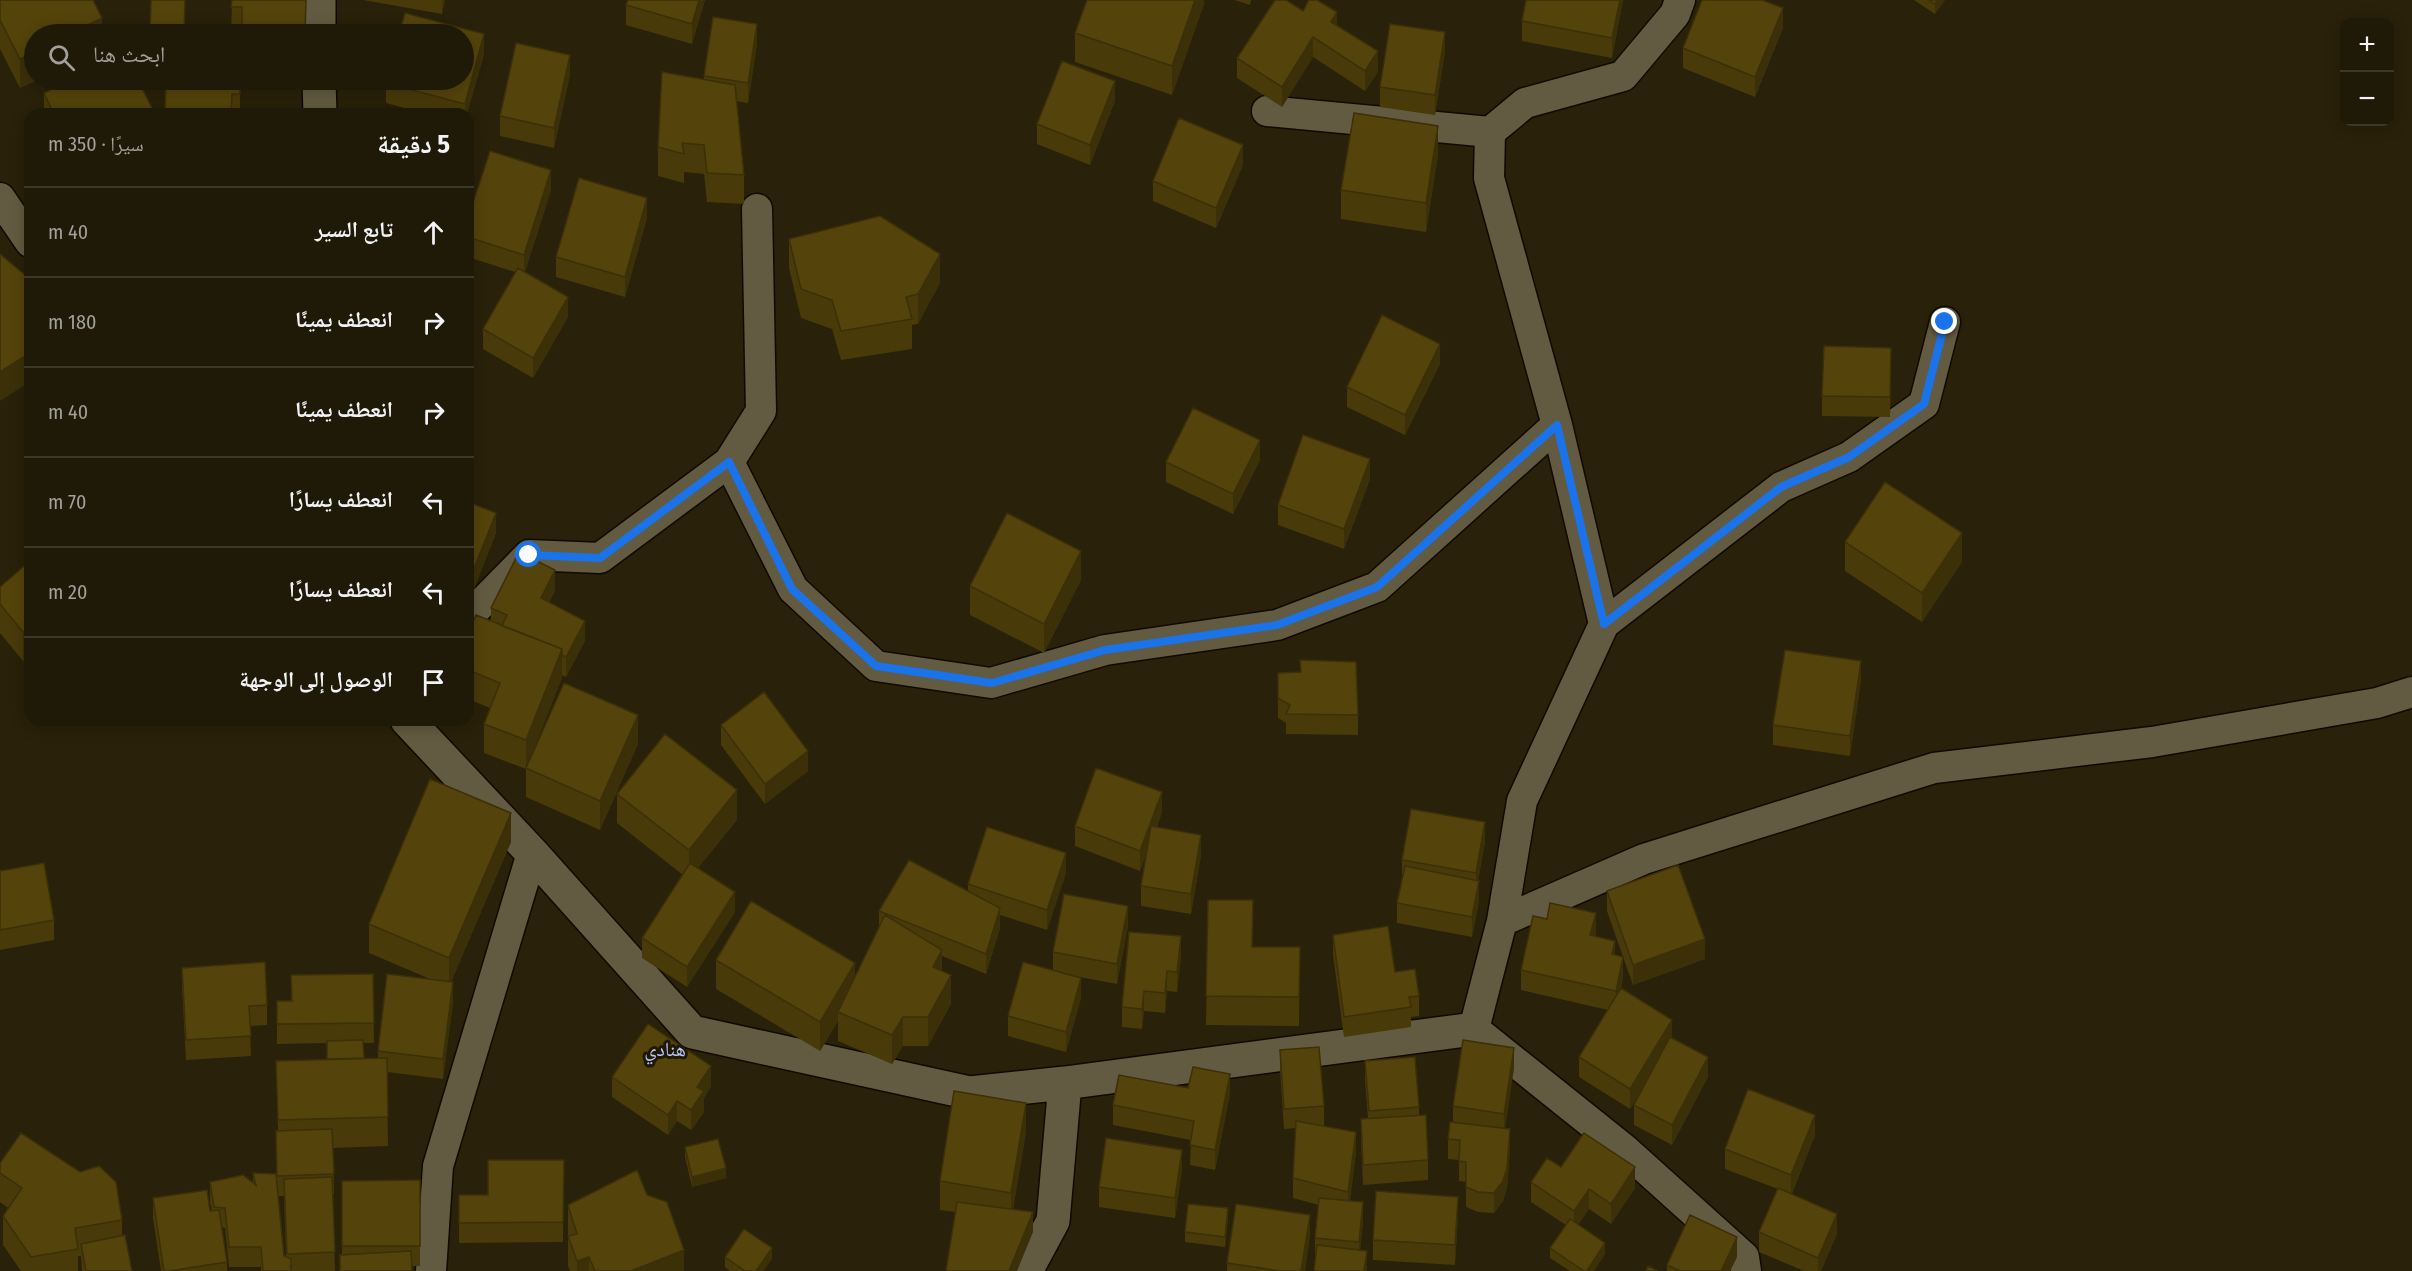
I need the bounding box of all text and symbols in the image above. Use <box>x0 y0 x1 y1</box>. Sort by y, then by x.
map controls <box>2340 18 2394 126</box>
button: + <box>2340 18 2394 72</box>
search box <box>24 24 474 90</box>
icon: search <box>45 41 78 74</box>
text: ابحث هنا <box>93 41 165 68</box>
button: − <box>2340 72 2394 126</box>
text: 5 دقيقة <box>377 129 450 160</box>
text: سيرًا · 350 m <box>48 132 144 156</box>
text: تابع السير <box>315 216 393 243</box>
icon: ahead <box>417 216 450 249</box>
text: 40 m <box>48 220 88 244</box>
text: انعطف يمينًا <box>295 306 393 333</box>
icon: right <box>417 306 450 339</box>
route end <box>1931 308 1957 334</box>
text: 180 m <box>48 310 96 334</box>
text: انعطف يمينًا <box>295 396 393 423</box>
icon: right <box>417 396 450 429</box>
text: 40 m <box>48 400 88 424</box>
text: انعطف يسارًا <box>289 486 393 513</box>
icon: left <box>417 486 450 519</box>
text: 70 m <box>48 490 86 514</box>
route start <box>515 541 541 567</box>
text: انعطف يسارًا <box>289 576 393 603</box>
icon: left <box>417 576 450 609</box>
text: 20 m <box>48 580 87 604</box>
text: الوصول إلى الوجهة <box>239 666 393 693</box>
icon: arrive <box>417 666 450 699</box>
district label: هنادي <box>644 1037 686 1065</box>

